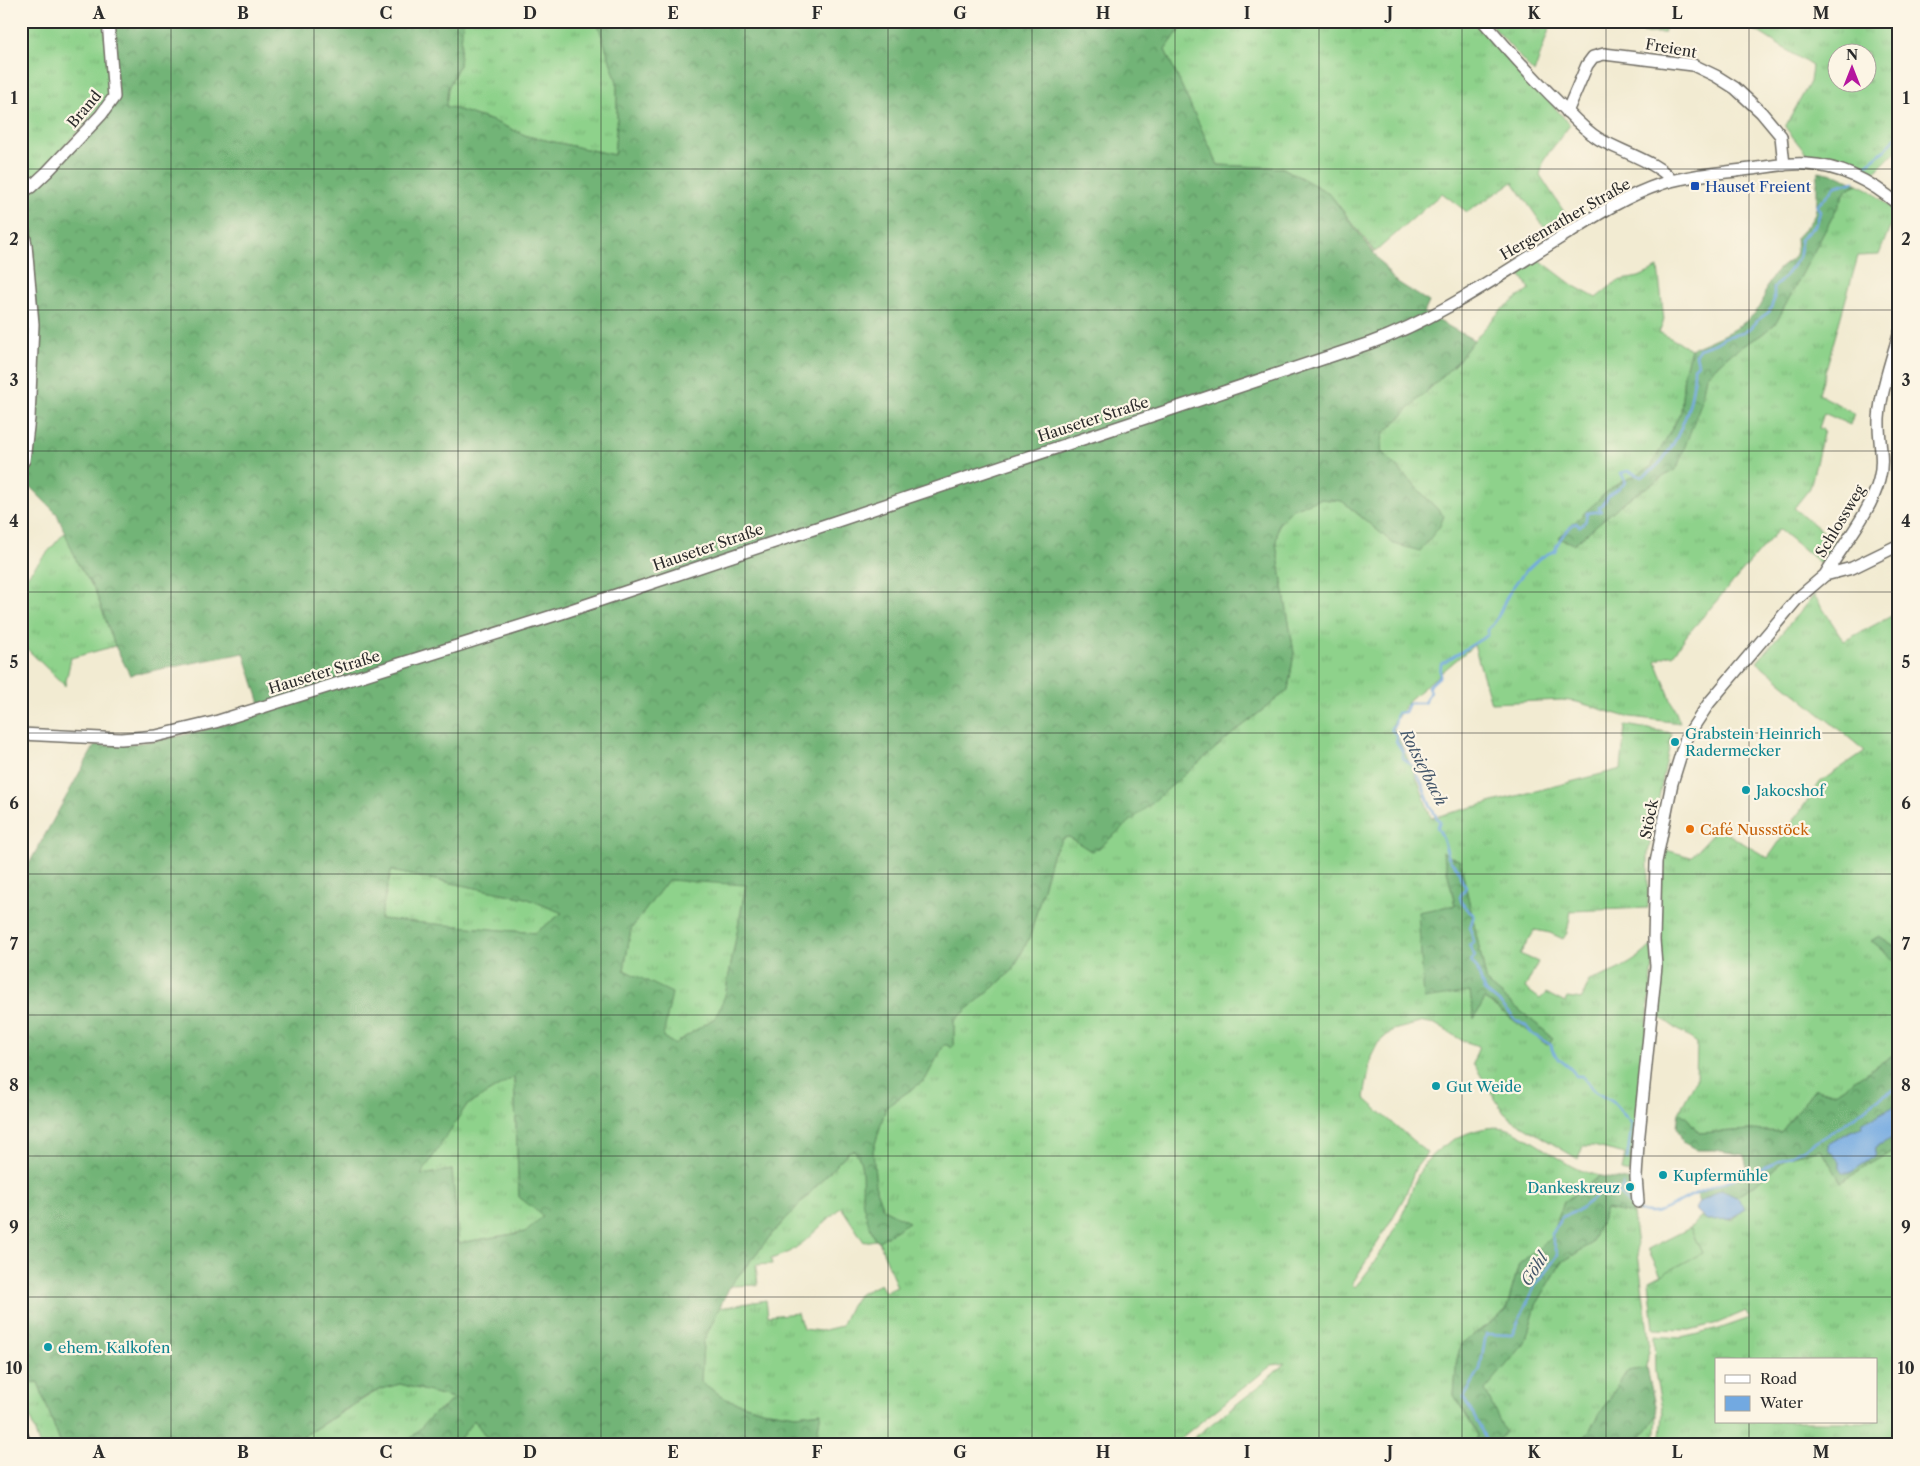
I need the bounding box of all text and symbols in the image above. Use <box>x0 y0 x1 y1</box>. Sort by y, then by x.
text: A <box>92 3 106 23</box>
text: B <box>237 3 249 23</box>
text: C <box>380 3 392 23</box>
text: D <box>523 3 537 23</box>
text: E <box>667 3 679 23</box>
text: F <box>812 3 823 23</box>
text: G <box>953 3 967 23</box>
text: H <box>1096 3 1110 23</box>
text: I <box>1244 3 1251 23</box>
text: J <box>1384 3 1393 23</box>
text: K <box>1528 3 1542 23</box>
text: L <box>1671 3 1683 23</box>
text: M <box>1813 3 1830 23</box>
street label: Freient <box>1644 34 1699 62</box>
north arrow <box>1828 42 1878 92</box>
text: N <box>1846 46 1858 64</box>
street label: Brand <box>63 86 105 132</box>
text: 1 <box>10 88 18 108</box>
text: 1 <box>1902 88 1910 108</box>
street label: Hergenrather Straße <box>1496 174 1634 264</box>
place label: Hauset Freient <box>1705 177 1812 196</box>
marker: Hauset Freient <box>1689 180 1701 192</box>
text: 2 <box>9 229 19 249</box>
text: 2 <box>1901 229 1911 249</box>
text: 3 <box>9 370 19 390</box>
text: 3 <box>1901 370 1911 390</box>
street label: Hauseter Straße <box>1035 392 1151 446</box>
street label: Schlossweg <box>1811 481 1869 561</box>
text: 4 <box>9 511 19 531</box>
text: 4 <box>1901 511 1911 531</box>
street label: Hauseter Straße <box>650 519 766 575</box>
street label: Hauseter Straße <box>266 646 382 698</box>
text: 5 <box>10 652 19 672</box>
text: 5 <box>1902 652 1911 672</box>
water label: Rotsiefbach <box>1395 723 1452 809</box>
place label: Grabstein Heinrich Radermecker <box>1685 724 1822 760</box>
marker: Grabstein Heinrich Radermecker <box>1669 736 1681 748</box>
place label: Jakocshof <box>1754 781 1826 800</box>
marker: Jakocshof <box>1740 784 1752 796</box>
text: 6 <box>9 793 19 813</box>
text: 6 <box>1901 793 1911 813</box>
street label: Stöck <box>1636 796 1662 840</box>
place label: Café Nussstöck <box>1700 820 1810 839</box>
marker: Café Nussstöck <box>1684 823 1696 835</box>
text: 7 <box>10 934 19 954</box>
text: 7 <box>1902 934 1911 954</box>
text: 8 <box>9 1075 19 1095</box>
text: 8 <box>1901 1075 1911 1095</box>
place label: Gut Weide <box>1446 1077 1522 1096</box>
marker: Gut Weide <box>1430 1080 1442 1092</box>
place label: Kupfermühle <box>1673 1166 1768 1185</box>
marker: Kupfermühle <box>1657 1169 1669 1181</box>
place label: Dankeskreuz <box>1527 1178 1620 1197</box>
marker: Dankeskreuz <box>1624 1181 1636 1193</box>
text: 9 <box>9 1217 19 1237</box>
text: 9 <box>1901 1217 1911 1237</box>
water label: Göhl <box>1516 1247 1553 1289</box>
place label: ehem. Kalkofen <box>58 1338 171 1357</box>
marker: ehem. Kalkofen <box>42 1341 54 1353</box>
text: 10 <box>5 1358 23 1378</box>
legend <box>1715 1358 1878 1424</box>
text: 10 <box>1897 1358 1915 1378</box>
text: Road <box>1760 1369 1797 1388</box>
text: Water <box>1759 1393 1804 1412</box>
text: A <box>92 1442 106 1462</box>
text: B <box>237 1442 249 1462</box>
text: C <box>380 1442 392 1462</box>
text: D <box>523 1442 537 1462</box>
text: E <box>667 1442 679 1462</box>
text: F <box>812 1442 823 1462</box>
text: G <box>953 1442 967 1462</box>
text: H <box>1096 1442 1110 1462</box>
text: I <box>1244 1442 1251 1462</box>
text: J <box>1384 1442 1393 1462</box>
text: K <box>1528 1442 1542 1462</box>
text: L <box>1671 1442 1683 1462</box>
text: M <box>1813 1442 1830 1462</box>

